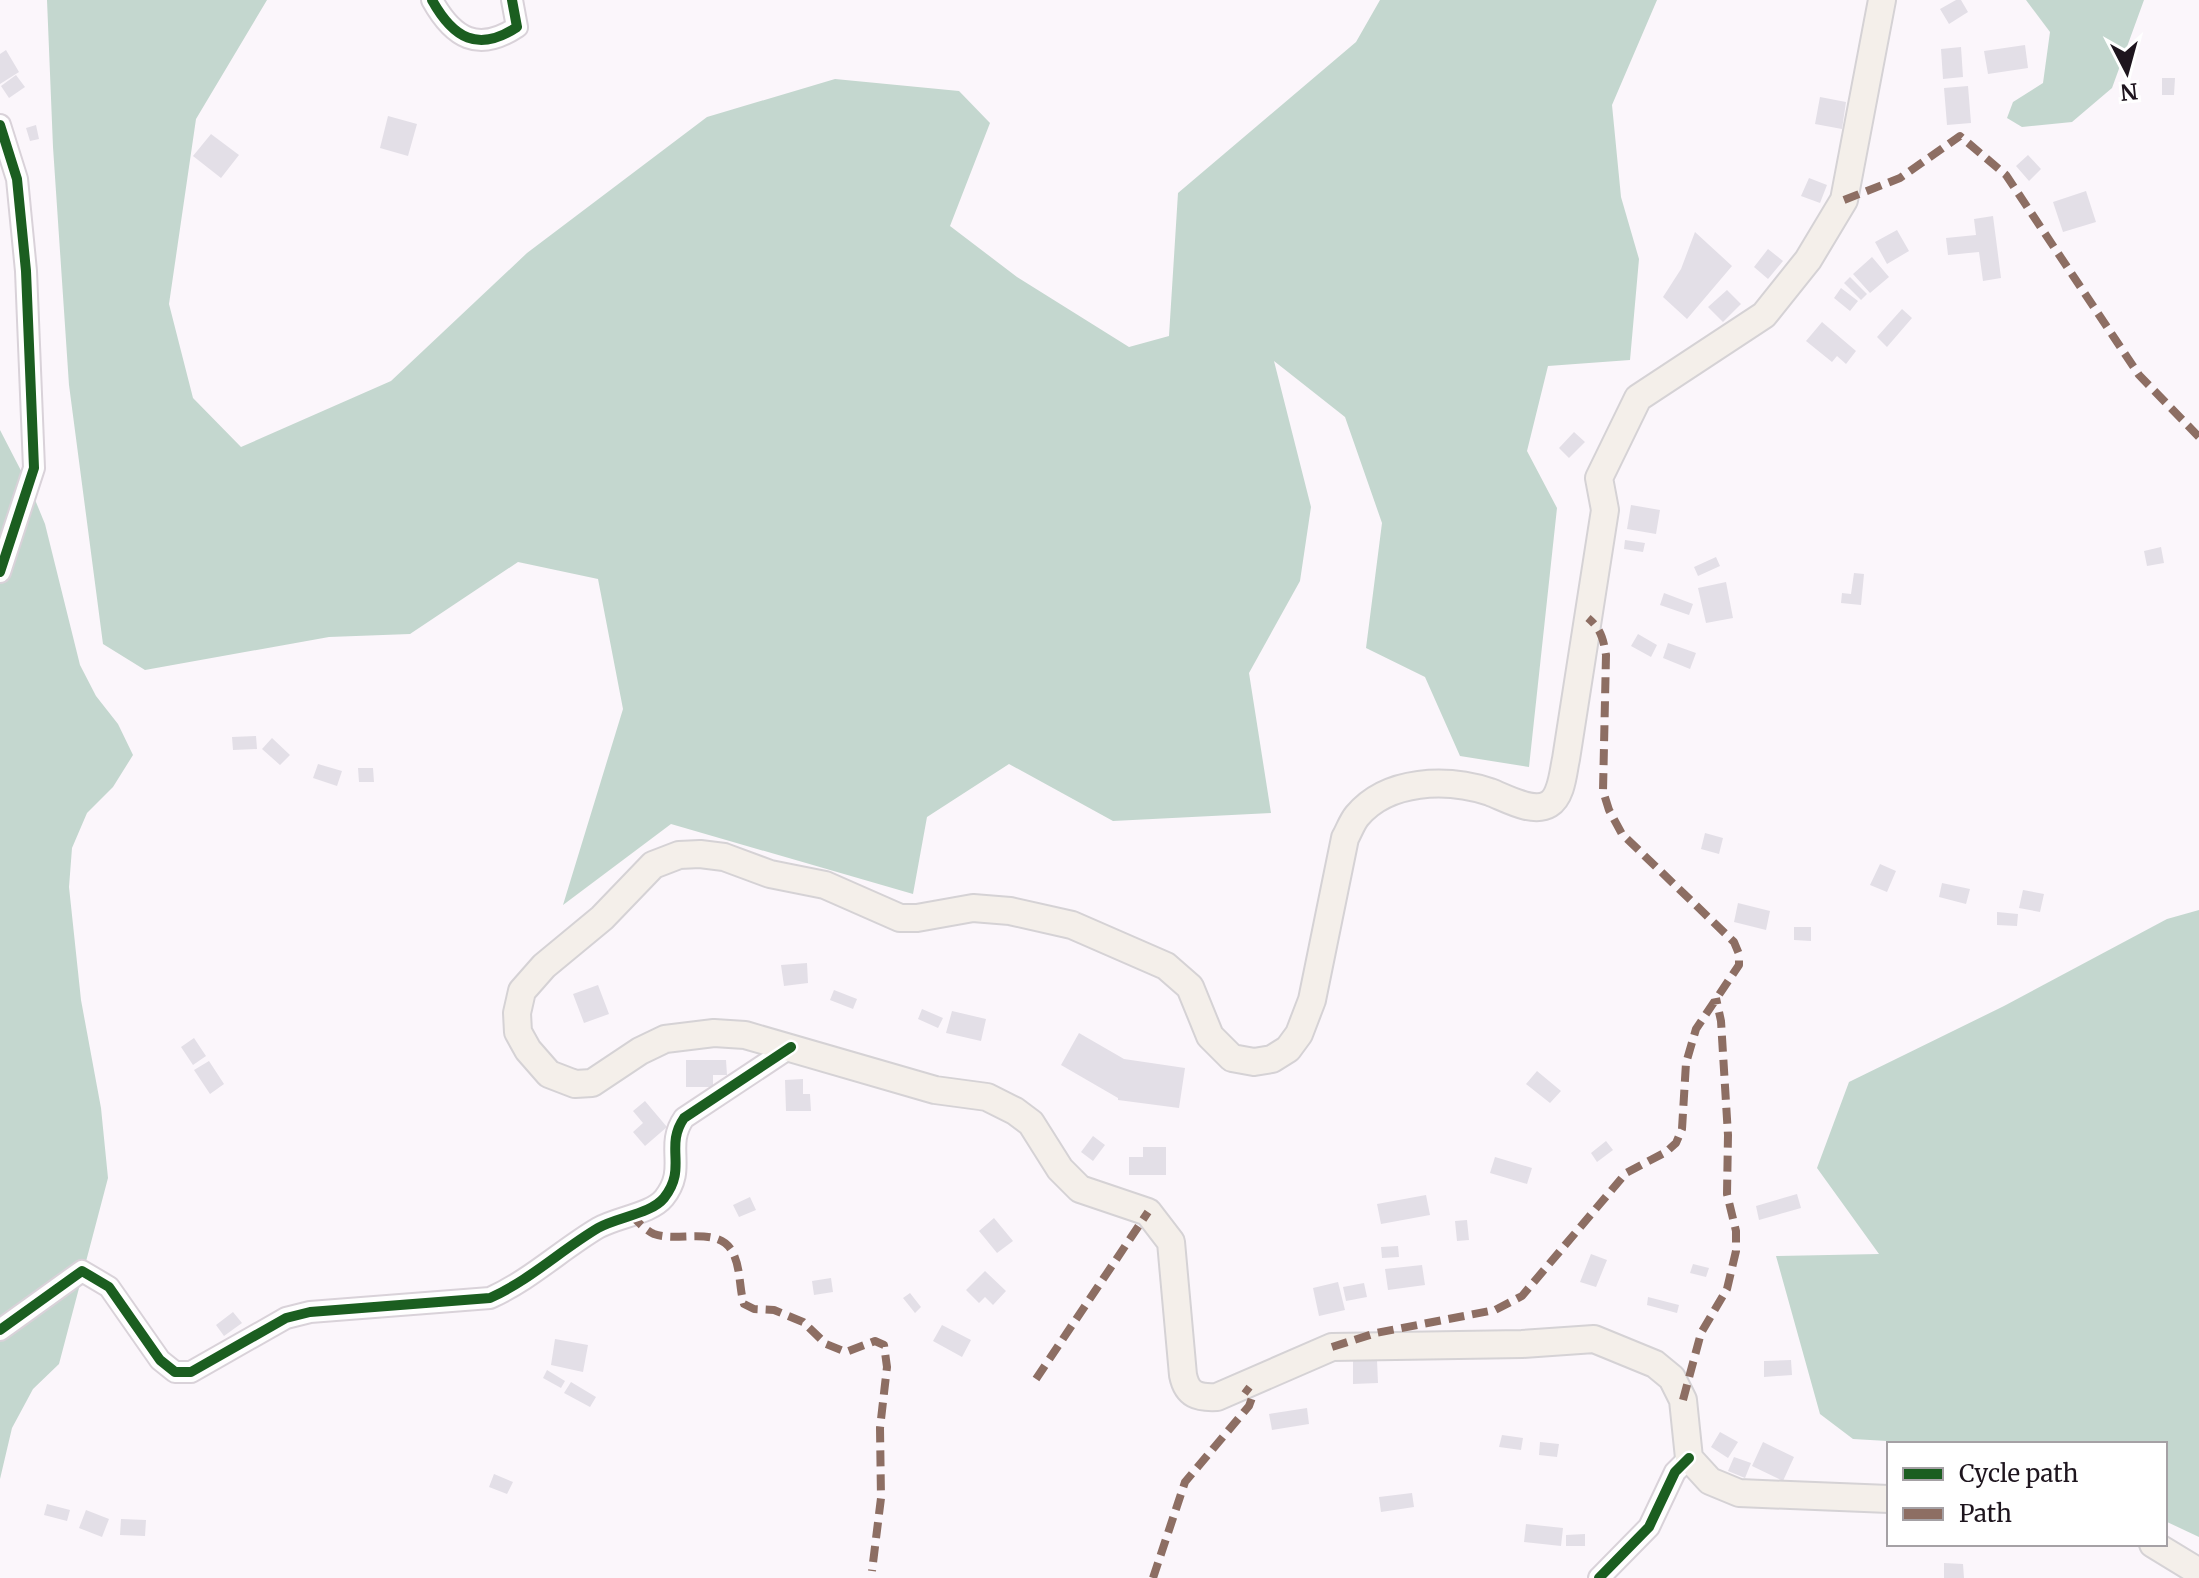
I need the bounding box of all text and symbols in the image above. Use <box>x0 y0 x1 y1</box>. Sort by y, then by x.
north arrow <box>2087 32 2167 112</box>
text: N <box>2118 77 2139 107</box>
legend <box>1887 1442 2167 1546</box>
text: Cycle path <box>1959 1458 2078 1489</box>
text: Path <box>1959 1498 2012 1529</box>

